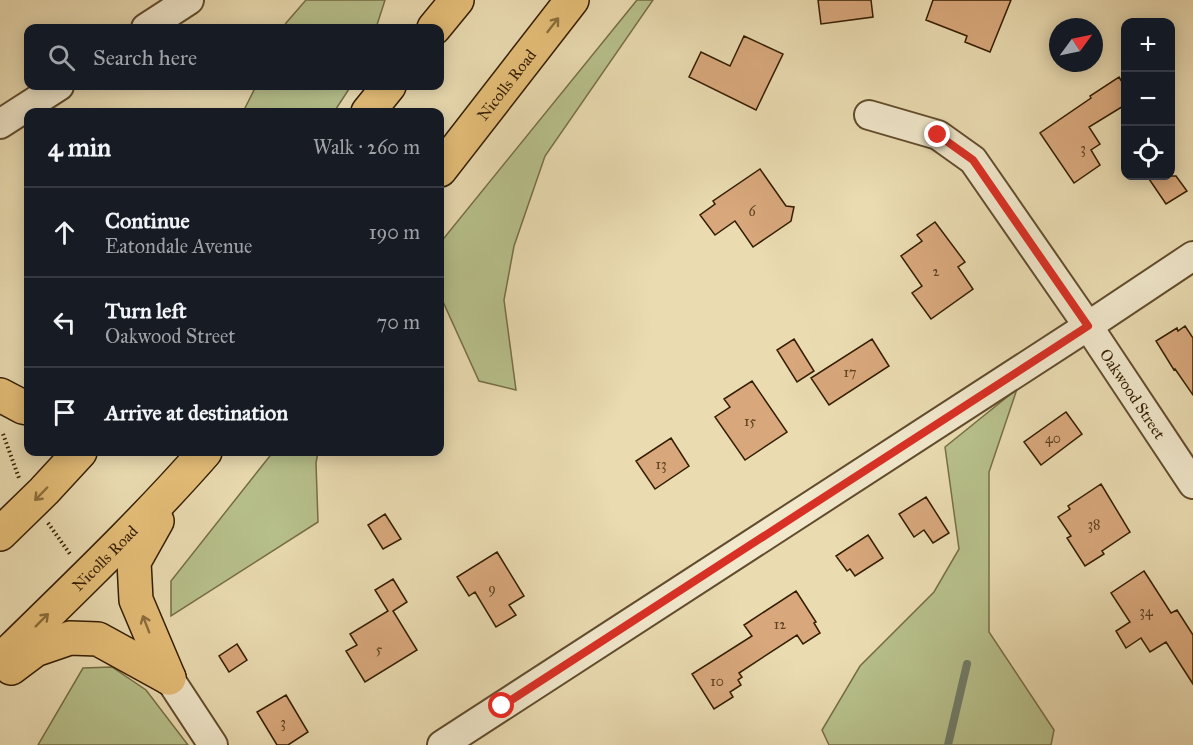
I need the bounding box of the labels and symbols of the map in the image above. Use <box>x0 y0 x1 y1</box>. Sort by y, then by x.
one-way arrow <box>547 17 560 33</box>
north arrow <box>1049 18 1103 72</box>
street label: Nicolls Road <box>473 45 540 124</box>
route end <box>924 121 950 147</box>
house number: 3 <box>1080 140 1086 157</box>
house number: 6 <box>748 203 756 220</box>
house number: 2 <box>933 263 940 280</box>
street label: Oakwood Street <box>1096 345 1170 443</box>
house number: 17 <box>843 364 857 381</box>
house number: 15 <box>744 413 756 430</box>
house number: 40 <box>1045 430 1061 447</box>
house number: 13 <box>655 456 667 473</box>
one-way arrow <box>34 486 48 501</box>
house number: 38 <box>1087 516 1101 533</box>
street label: Nicolls Road <box>68 521 141 594</box>
house number: 9 <box>488 580 496 597</box>
house number: 34 <box>1139 603 1154 620</box>
one-way arrow <box>34 612 49 627</box>
one-way arrow <box>140 615 151 634</box>
house number: 12 <box>774 616 786 633</box>
house number: 5 <box>376 641 383 658</box>
house number: 10 <box>710 673 724 690</box>
route start <box>488 692 514 718</box>
house number: 3 <box>280 714 286 731</box>

